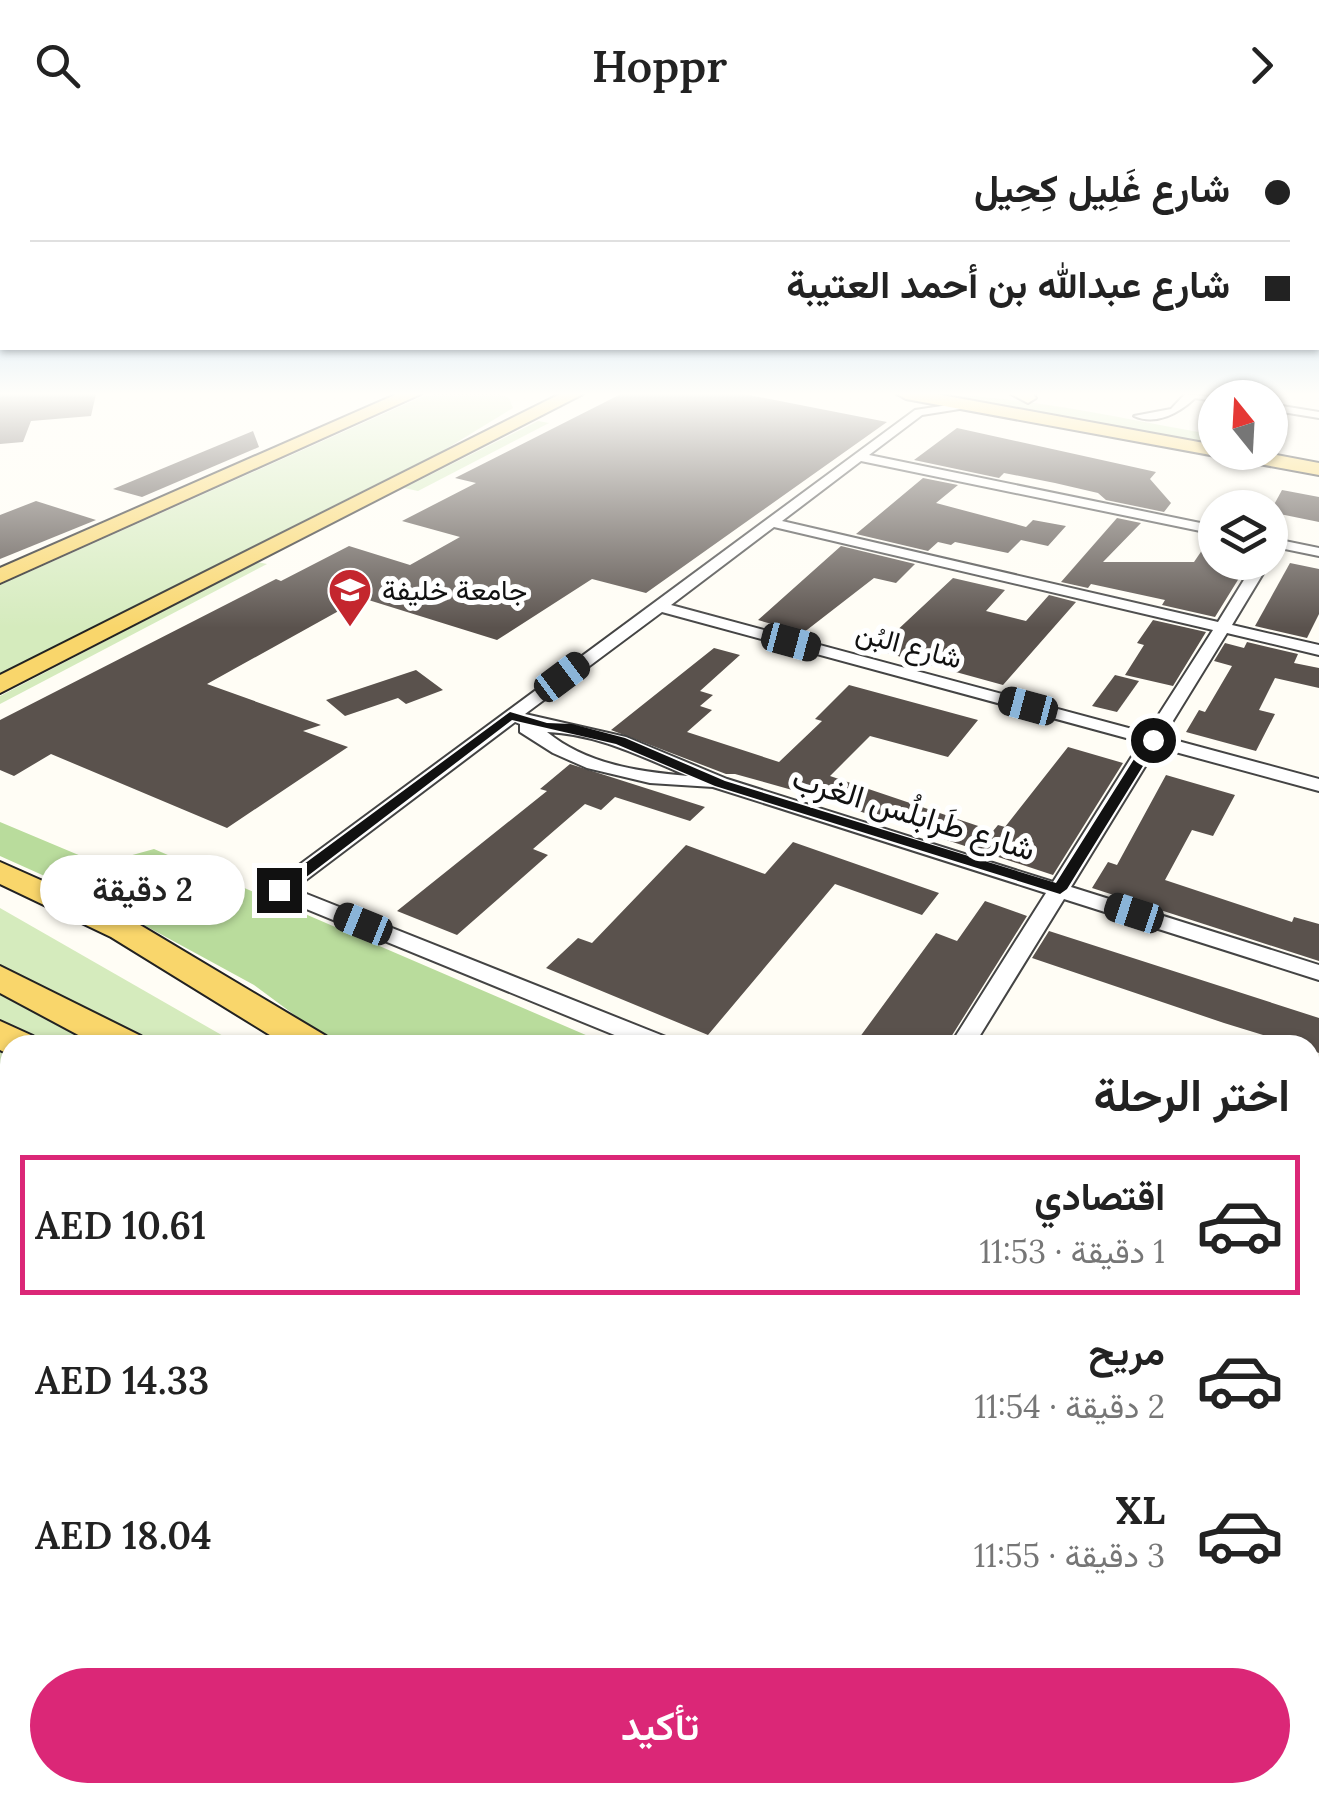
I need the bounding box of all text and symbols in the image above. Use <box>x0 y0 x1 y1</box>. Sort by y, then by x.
text: Hoppr <box>592 37 727 94</box>
icon: search <box>30 38 85 93</box>
icon: forward <box>1234 38 1289 93</box>
text: شارع غَلِيل كِحِيل <box>974 164 1230 212</box>
text: شارع عبدالله بن أحمد العتيبة <box>786 260 1230 308</box>
north arrow <box>1198 380 1288 470</box>
map controls <box>1198 380 1288 580</box>
button: layers <box>1198 490 1288 580</box>
school or university icon: جامعة خليفة <box>327 567 373 628</box>
place label: جامعة خليفة <box>382 572 527 608</box>
street label: شارع البُن <box>852 614 966 677</box>
car <box>758 620 824 664</box>
car <box>529 647 595 707</box>
car <box>995 684 1061 728</box>
route start <box>1131 718 1176 763</box>
street label: شارع طَرابلُس الغرب <box>787 757 1040 871</box>
callout: 2 دقيقة <box>39 855 244 925</box>
route end <box>257 868 302 913</box>
text: 2 دقيقة <box>92 869 193 910</box>
car <box>1101 889 1167 937</box>
car <box>330 899 396 949</box>
text: اختر الرحلة <box>1094 1066 1290 1123</box>
text: اقتصادي <box>1034 1172 1165 1220</box>
icon: car <box>1195 1180 1285 1270</box>
text: AED 10.61 <box>35 1201 206 1249</box>
text: 1 دقيقة · 11:53 <box>979 1231 1165 1272</box>
text: مريح <box>1089 1327 1165 1375</box>
icon: car <box>1195 1335 1285 1425</box>
text: AED 14.33 <box>35 1356 209 1404</box>
text: 2 دقيقة · 11:54 <box>974 1386 1165 1427</box>
text: XL <box>1115 1486 1165 1534</box>
icon: car <box>1195 1490 1285 1580</box>
text: AED 18.04 <box>35 1511 212 1559</box>
text: 3 دقيقة · 11:55 <box>974 1535 1165 1576</box>
button: تأكيد <box>30 1668 1290 1783</box>

